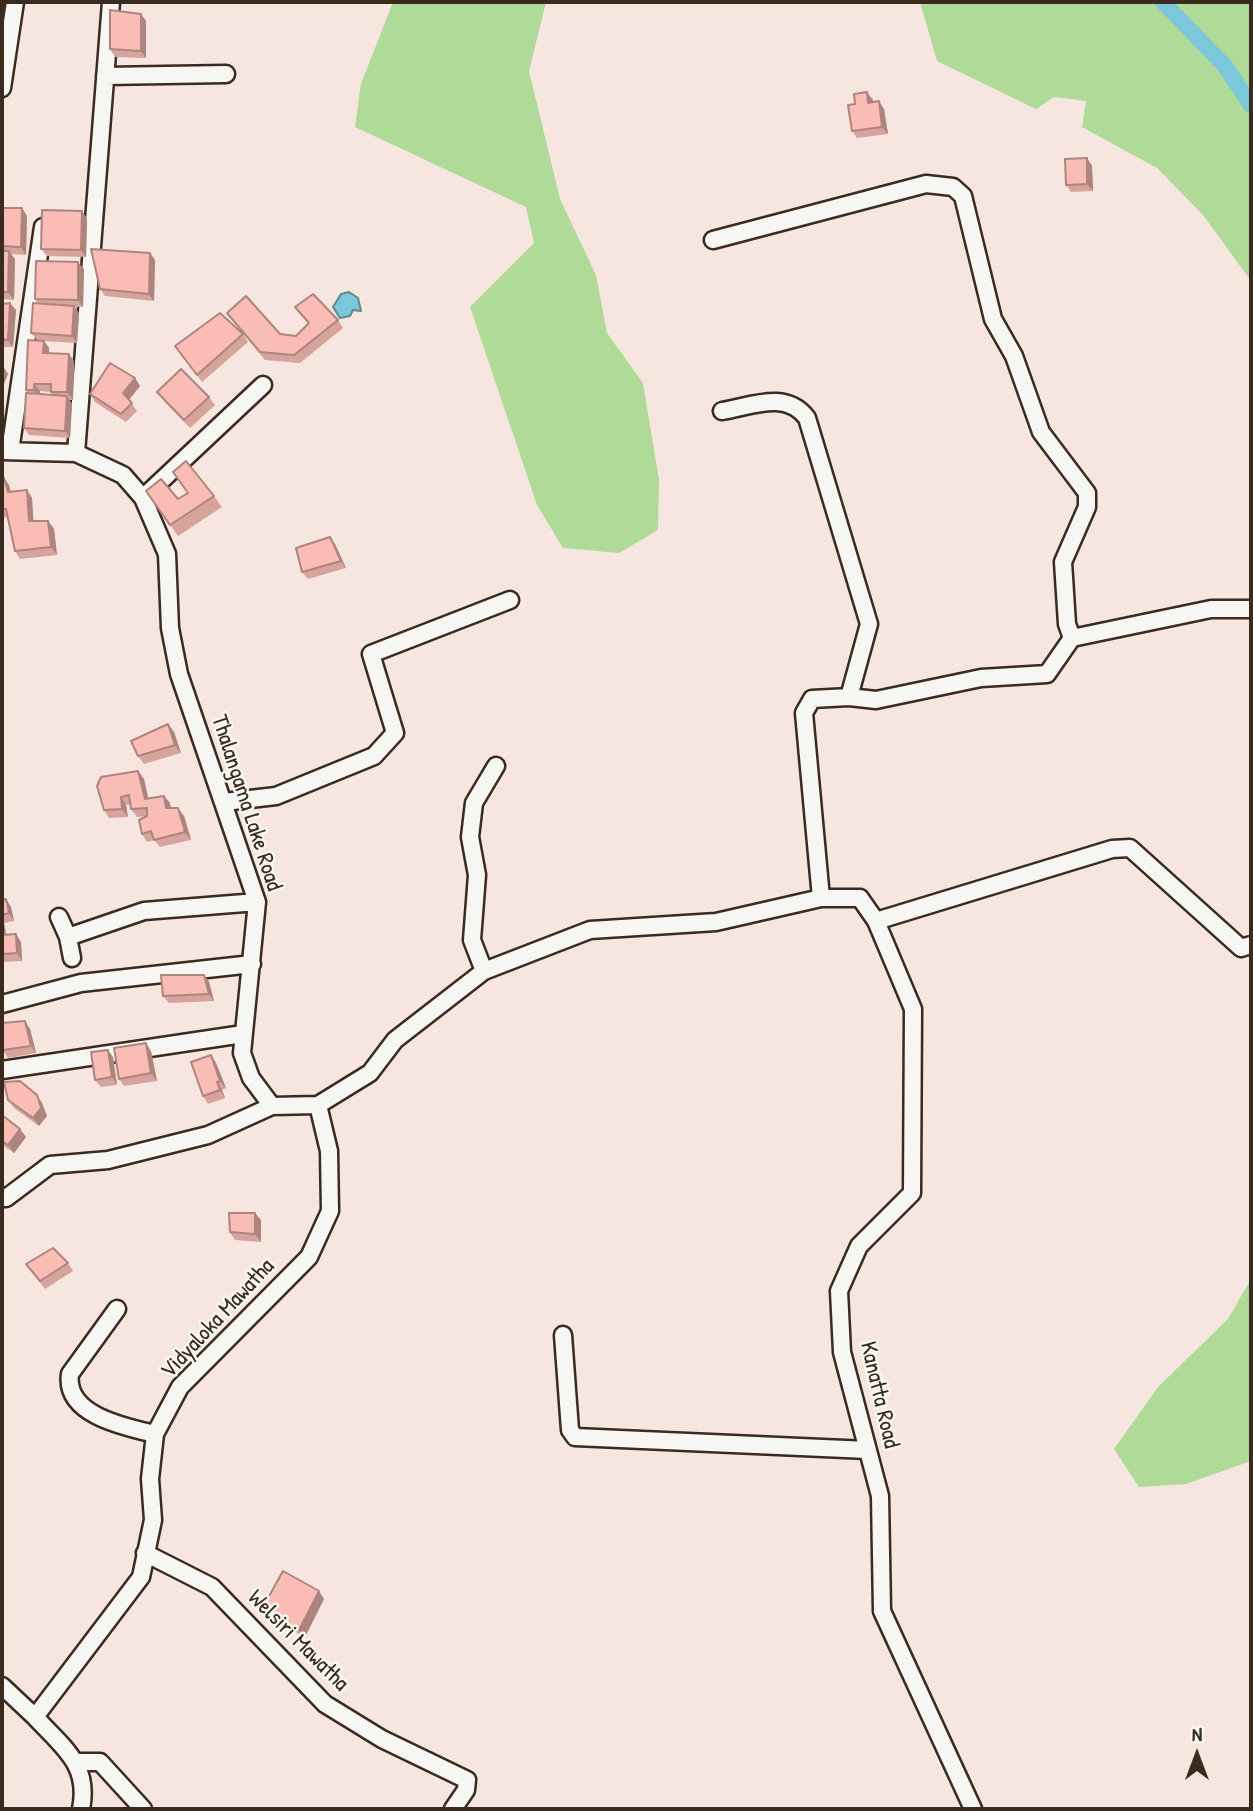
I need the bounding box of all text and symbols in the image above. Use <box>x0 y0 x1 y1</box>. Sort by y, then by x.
street label: Thalangama Lake Road <box>205 712 287 894</box>
street label: Vidyaloka Mawatha <box>155 1253 281 1385</box>
street label: Kanatta Road <box>853 1339 905 1451</box>
street label: Welsiri Mawatha <box>242 1585 354 1697</box>
north arrow <box>1162 1720 1232 1790</box>
text: N <box>1192 1721 1202 1747</box>

